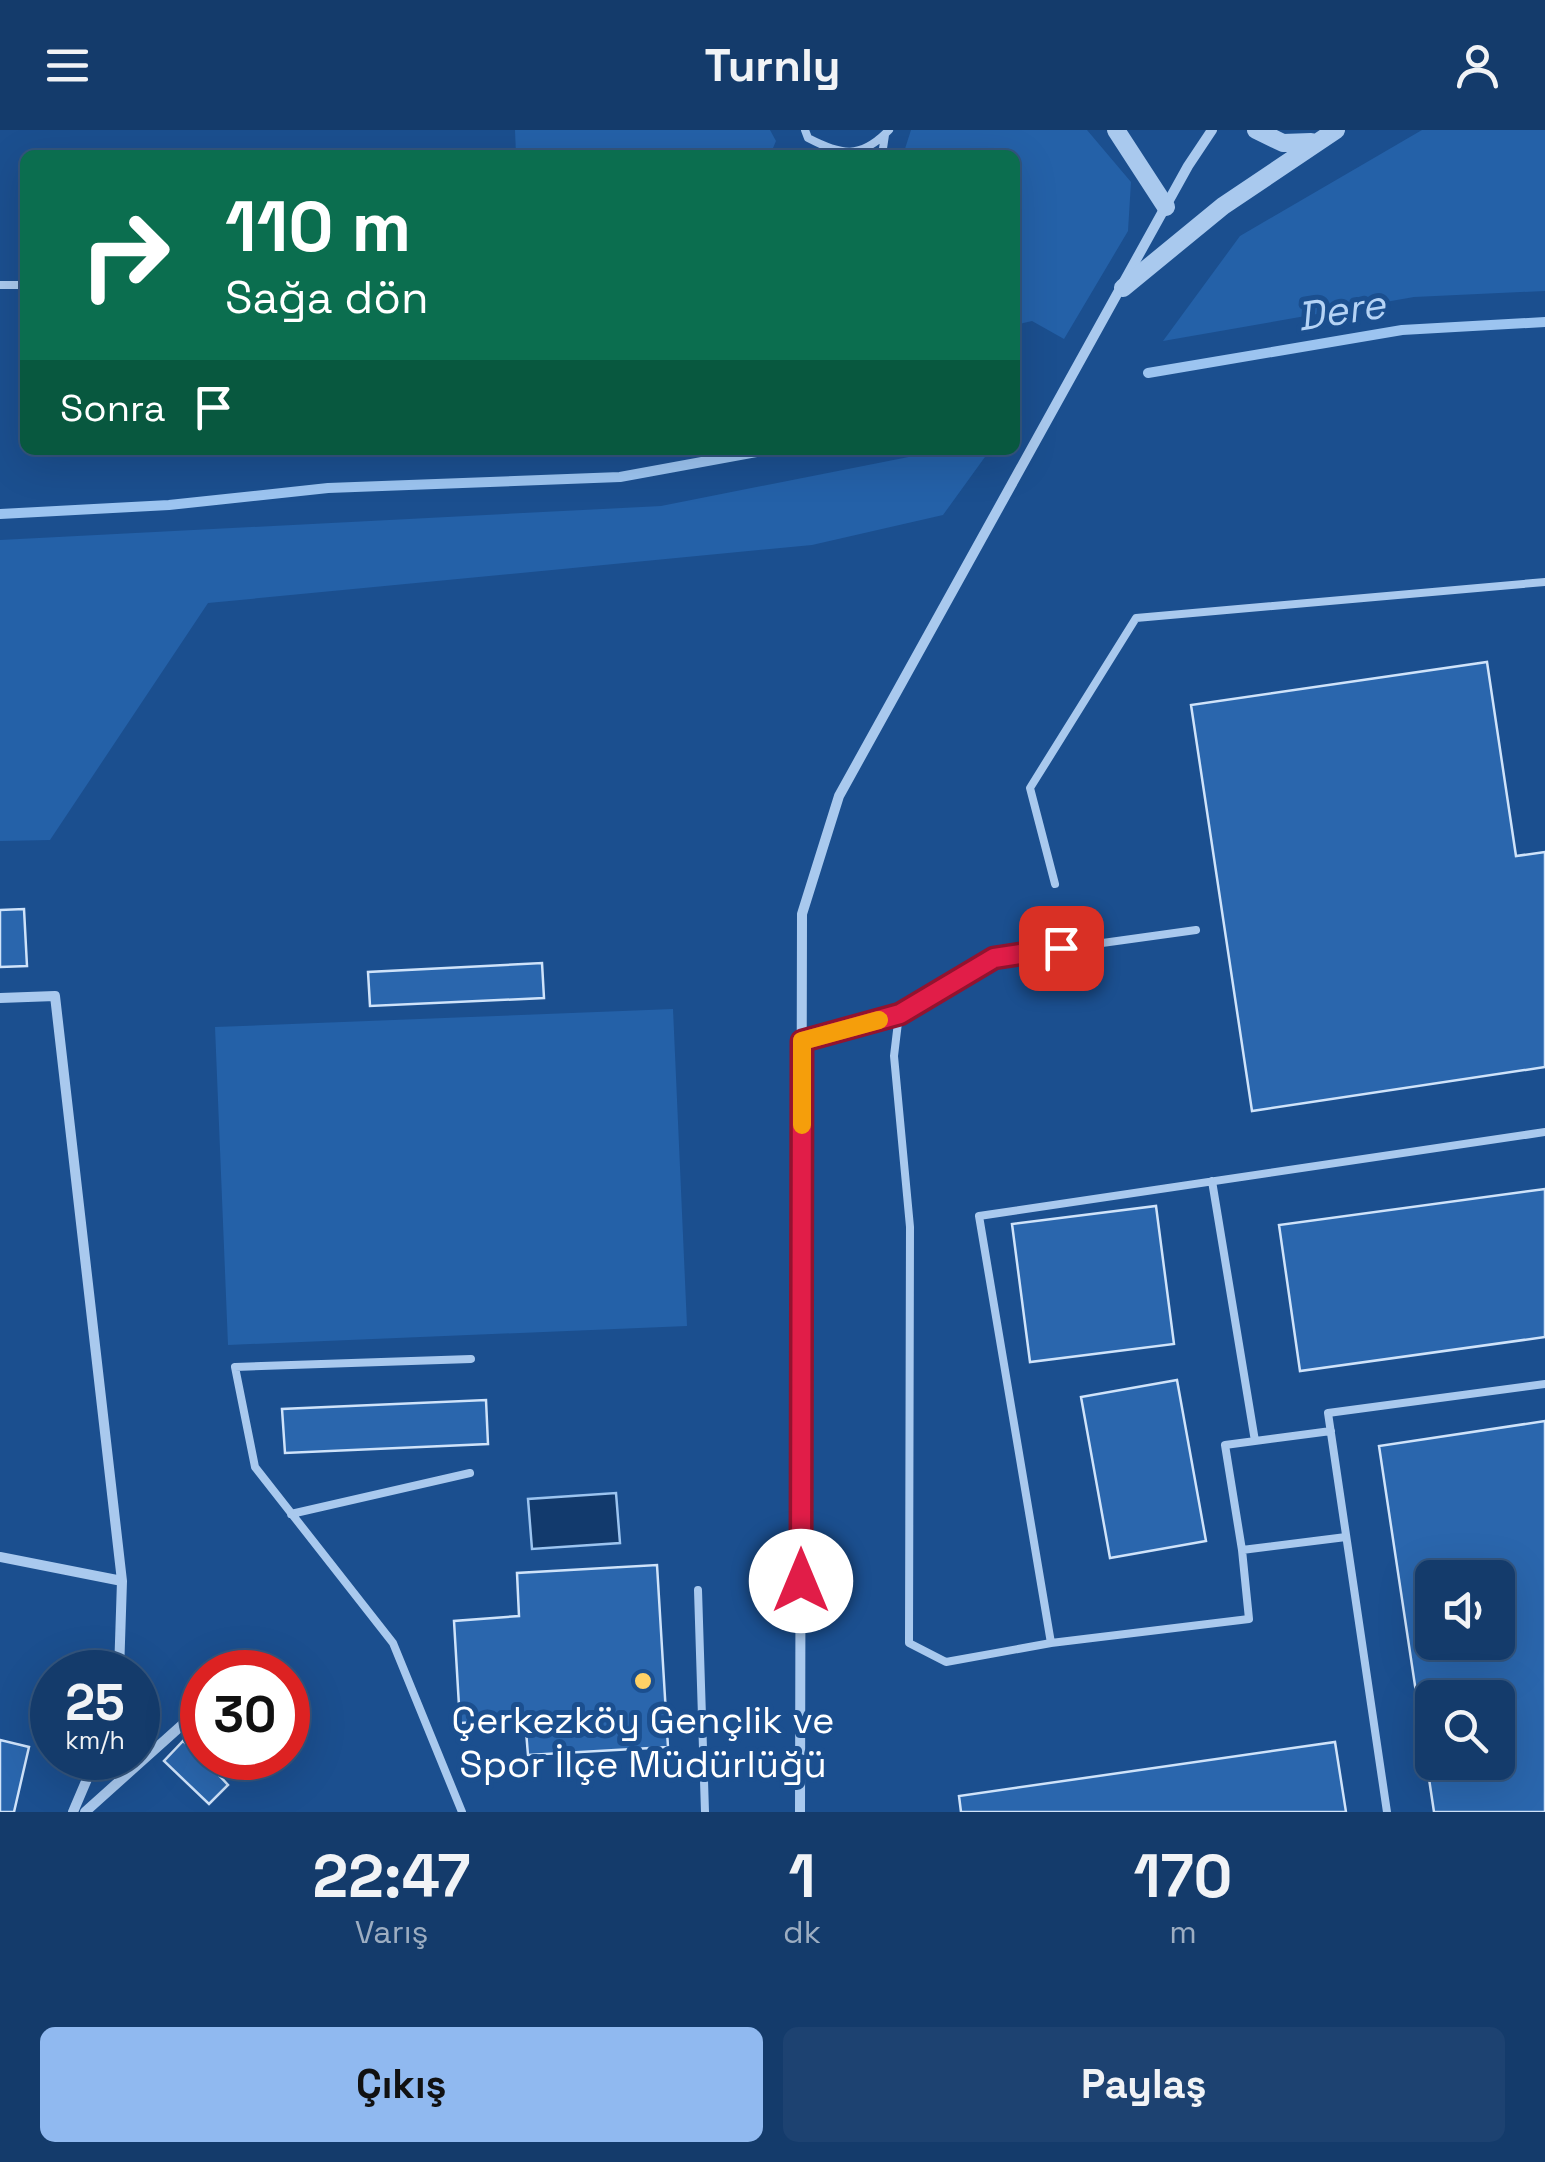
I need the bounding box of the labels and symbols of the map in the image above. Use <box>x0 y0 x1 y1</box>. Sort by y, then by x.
water label: Dere <box>1294 278 1390 343</box>
pin <box>1019 906 1104 991</box>
position arrow <box>749 1529 853 1633</box>
speed limit sign: 30 <box>180 1650 310 1780</box>
marker: Çerkezköy Gençlik ve Spor İlçe Müdürlüğü <box>632 1670 654 1692</box>
place label: Çerkezköy Gençlik ve Spor İlçe Müdürlüğü <box>452 1696 834 1788</box>

